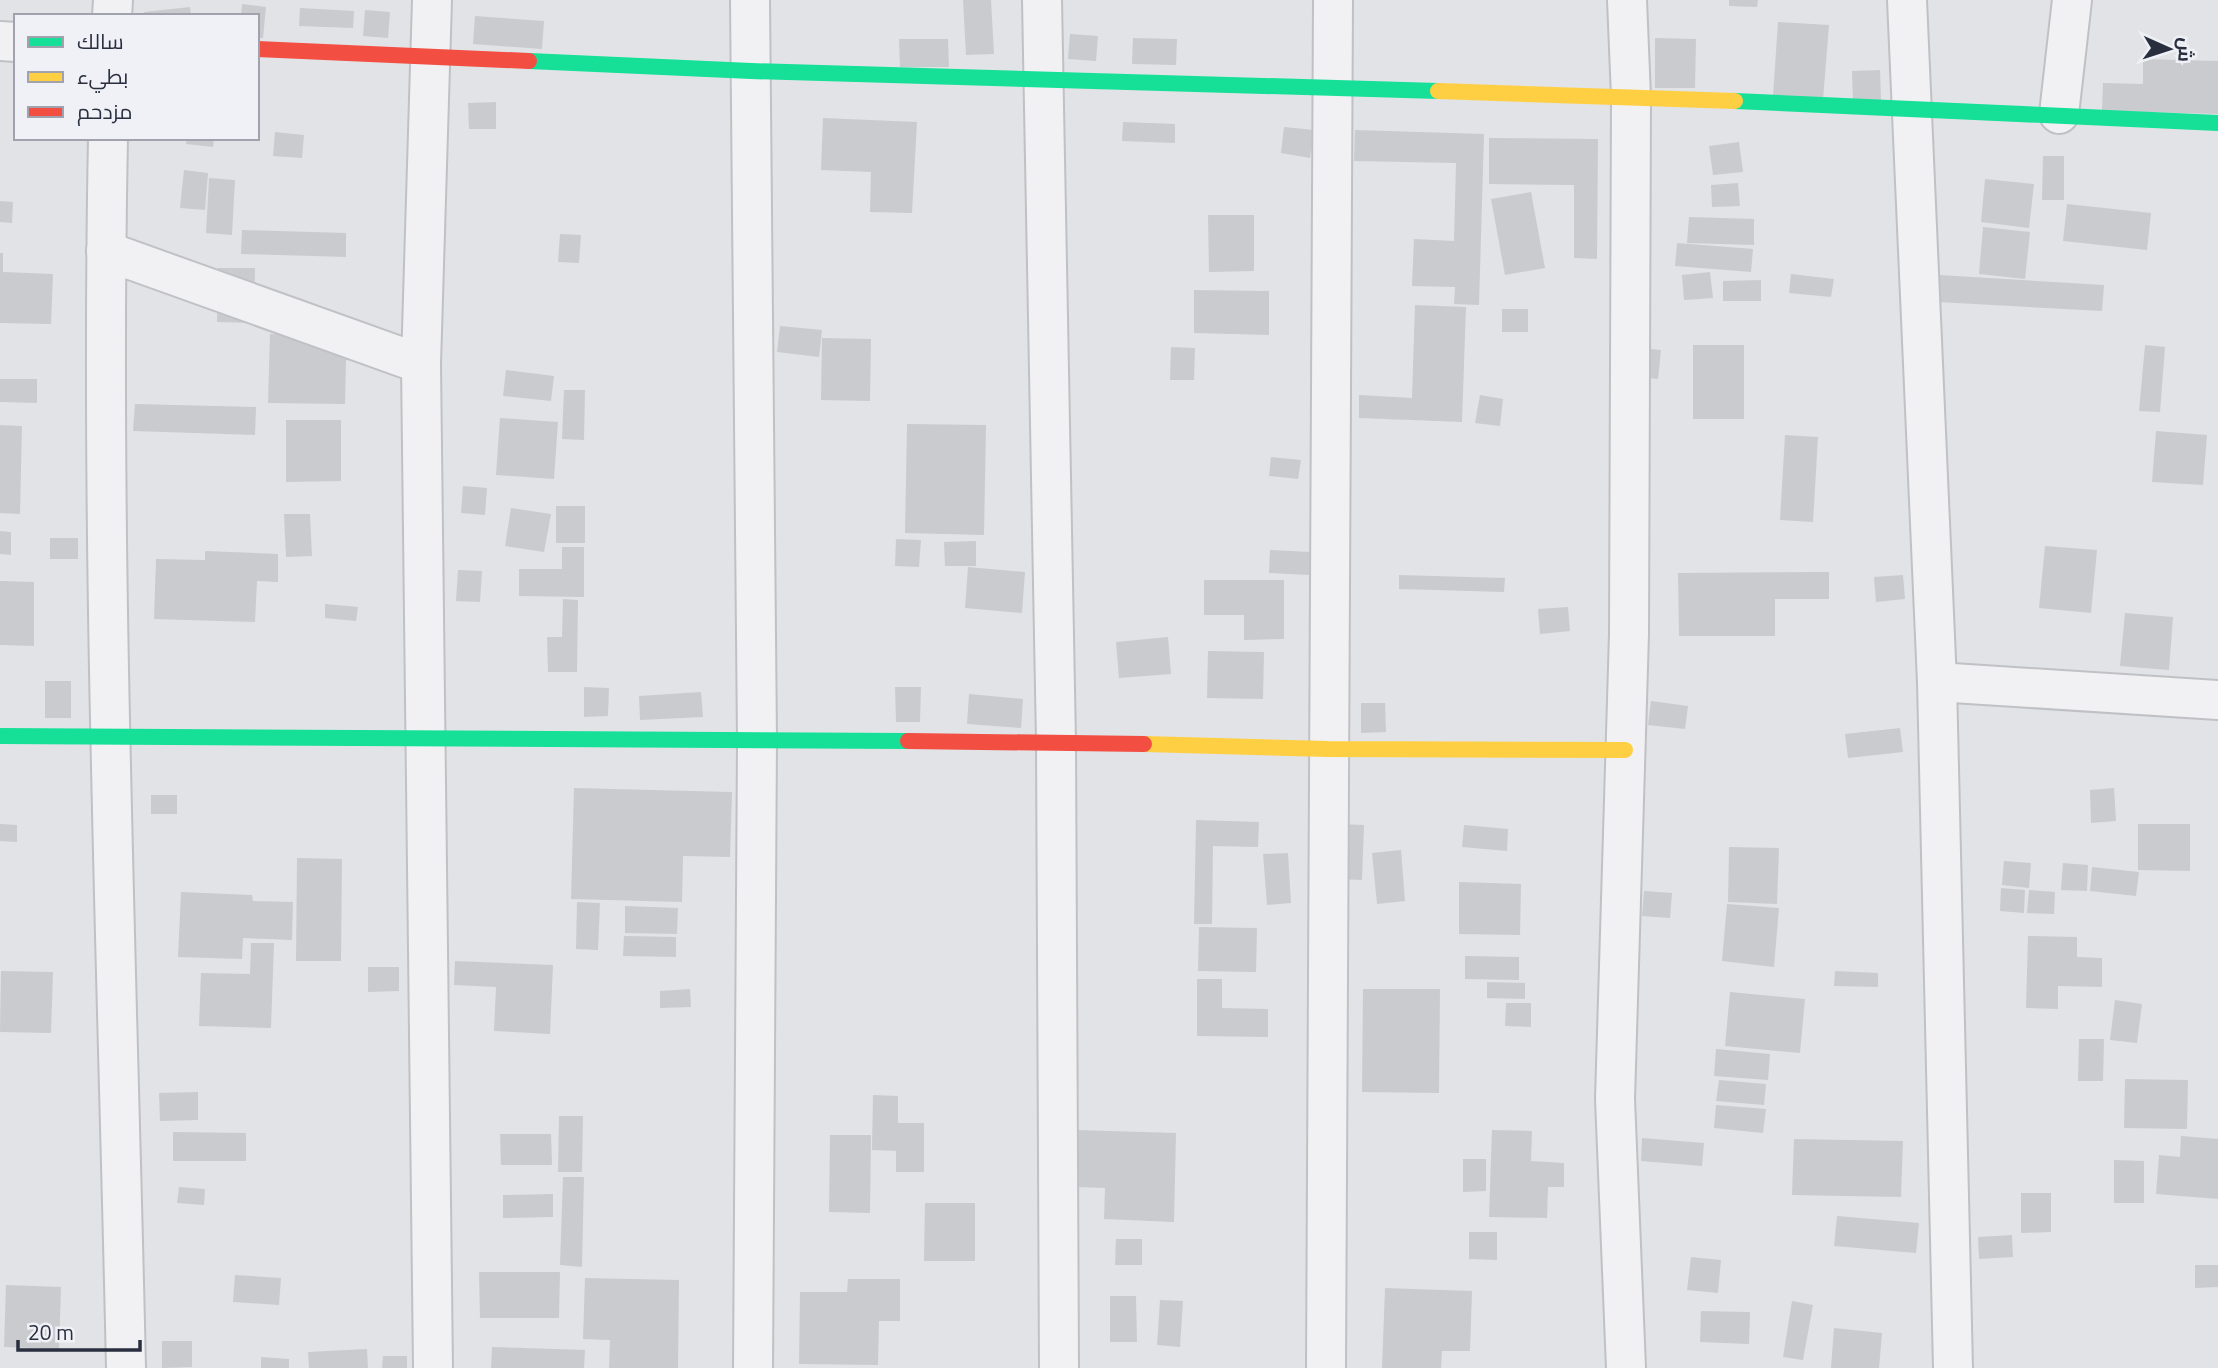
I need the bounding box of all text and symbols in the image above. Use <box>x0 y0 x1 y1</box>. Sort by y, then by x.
legend <box>14 14 259 140</box>
north arrow <box>2134 14 2204 84</box>
text: سالك <box>77 25 124 57</box>
text: ش <box>2171 37 2202 63</box>
text: بطيء <box>77 60 128 93</box>
text: مزدحم <box>77 95 132 127</box>
scale bar <box>18 1308 140 1352</box>
text: 20 m <box>28 1316 74 1348</box>

